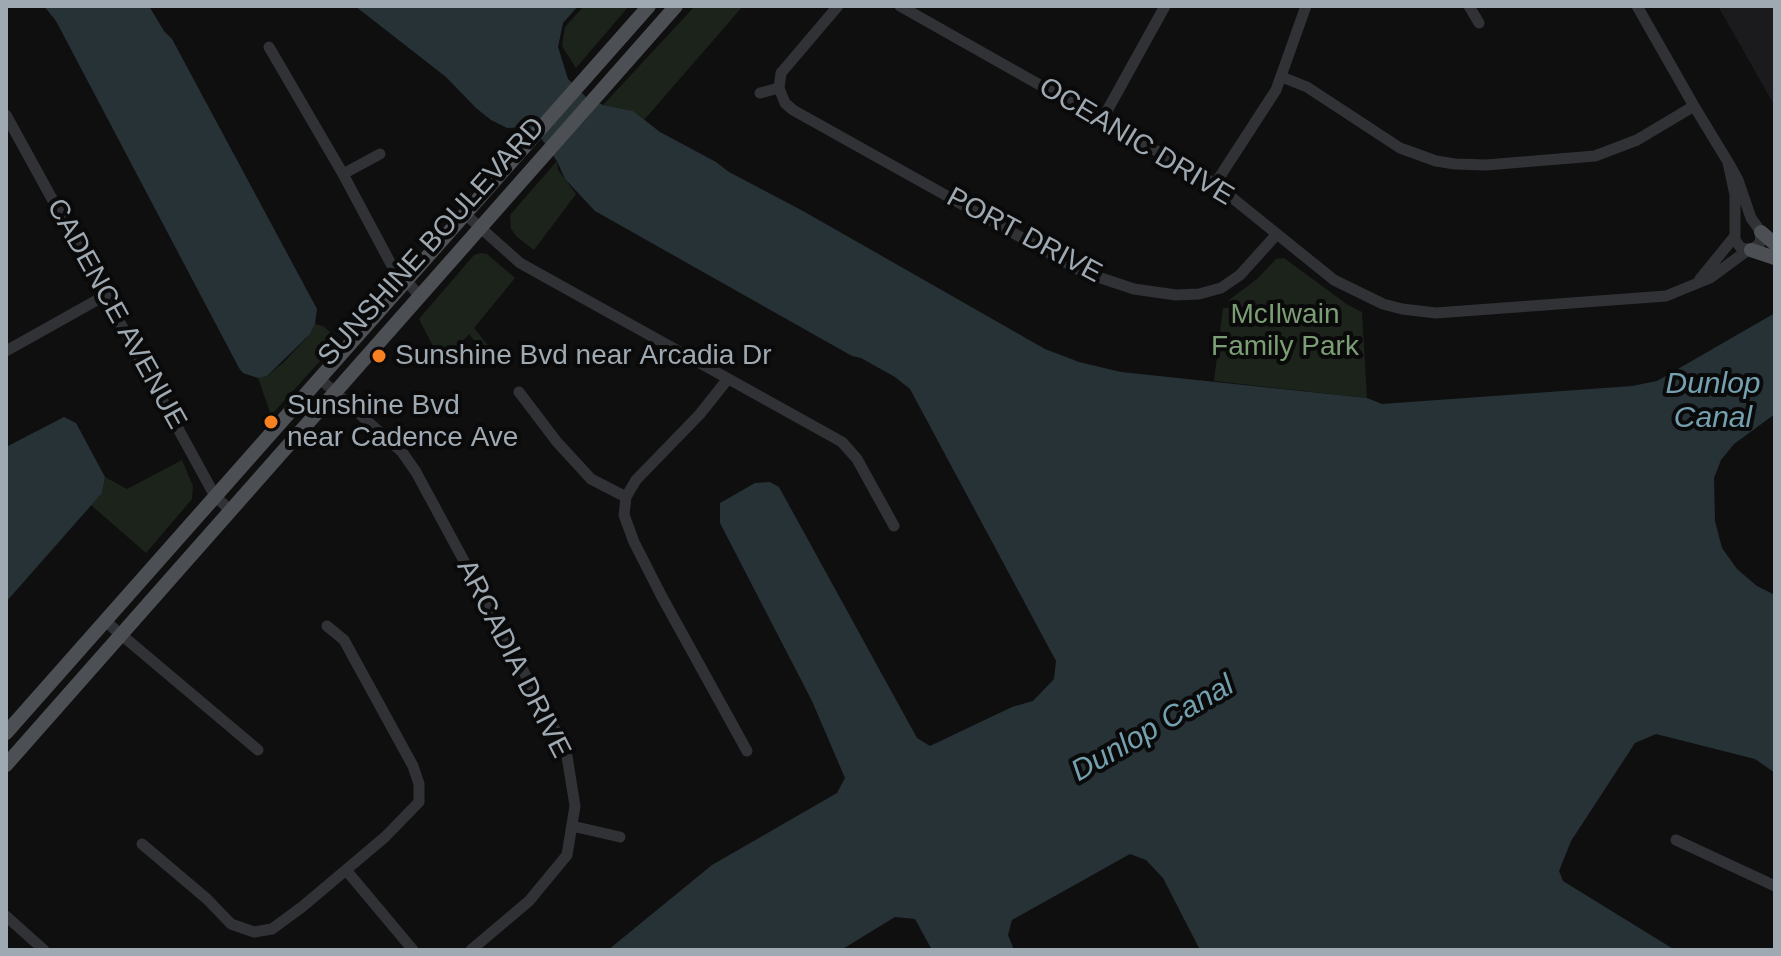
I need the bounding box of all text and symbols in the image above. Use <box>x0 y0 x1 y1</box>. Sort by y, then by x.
street label: OCEANIC DRIVE <box>1033 71 1239 213</box>
street label: SUNSHINE BOULEVARD <box>311 111 553 373</box>
street label: PORT DRIVE <box>941 181 1107 291</box>
street label: CADENCE AVENUE <box>39 193 193 435</box>
park label: McIlwain Family Park <box>1211 298 1359 364</box>
place label: Sunshine Bvd near Arcadia Dr <box>395 339 772 373</box>
marker: Sunshine Bvd near Arcadia Dr <box>370 347 388 365</box>
water label: Dunlop Canal <box>1665 367 1761 438</box>
place label: Sunshine Bvd near Cadence Ave <box>287 389 518 455</box>
marker: Sunshine Bvd near Cadence Ave <box>262 413 280 431</box>
street label: ARCADIA DRIVE <box>449 554 577 764</box>
water label: Dunlop Canal <box>1065 668 1241 790</box>

